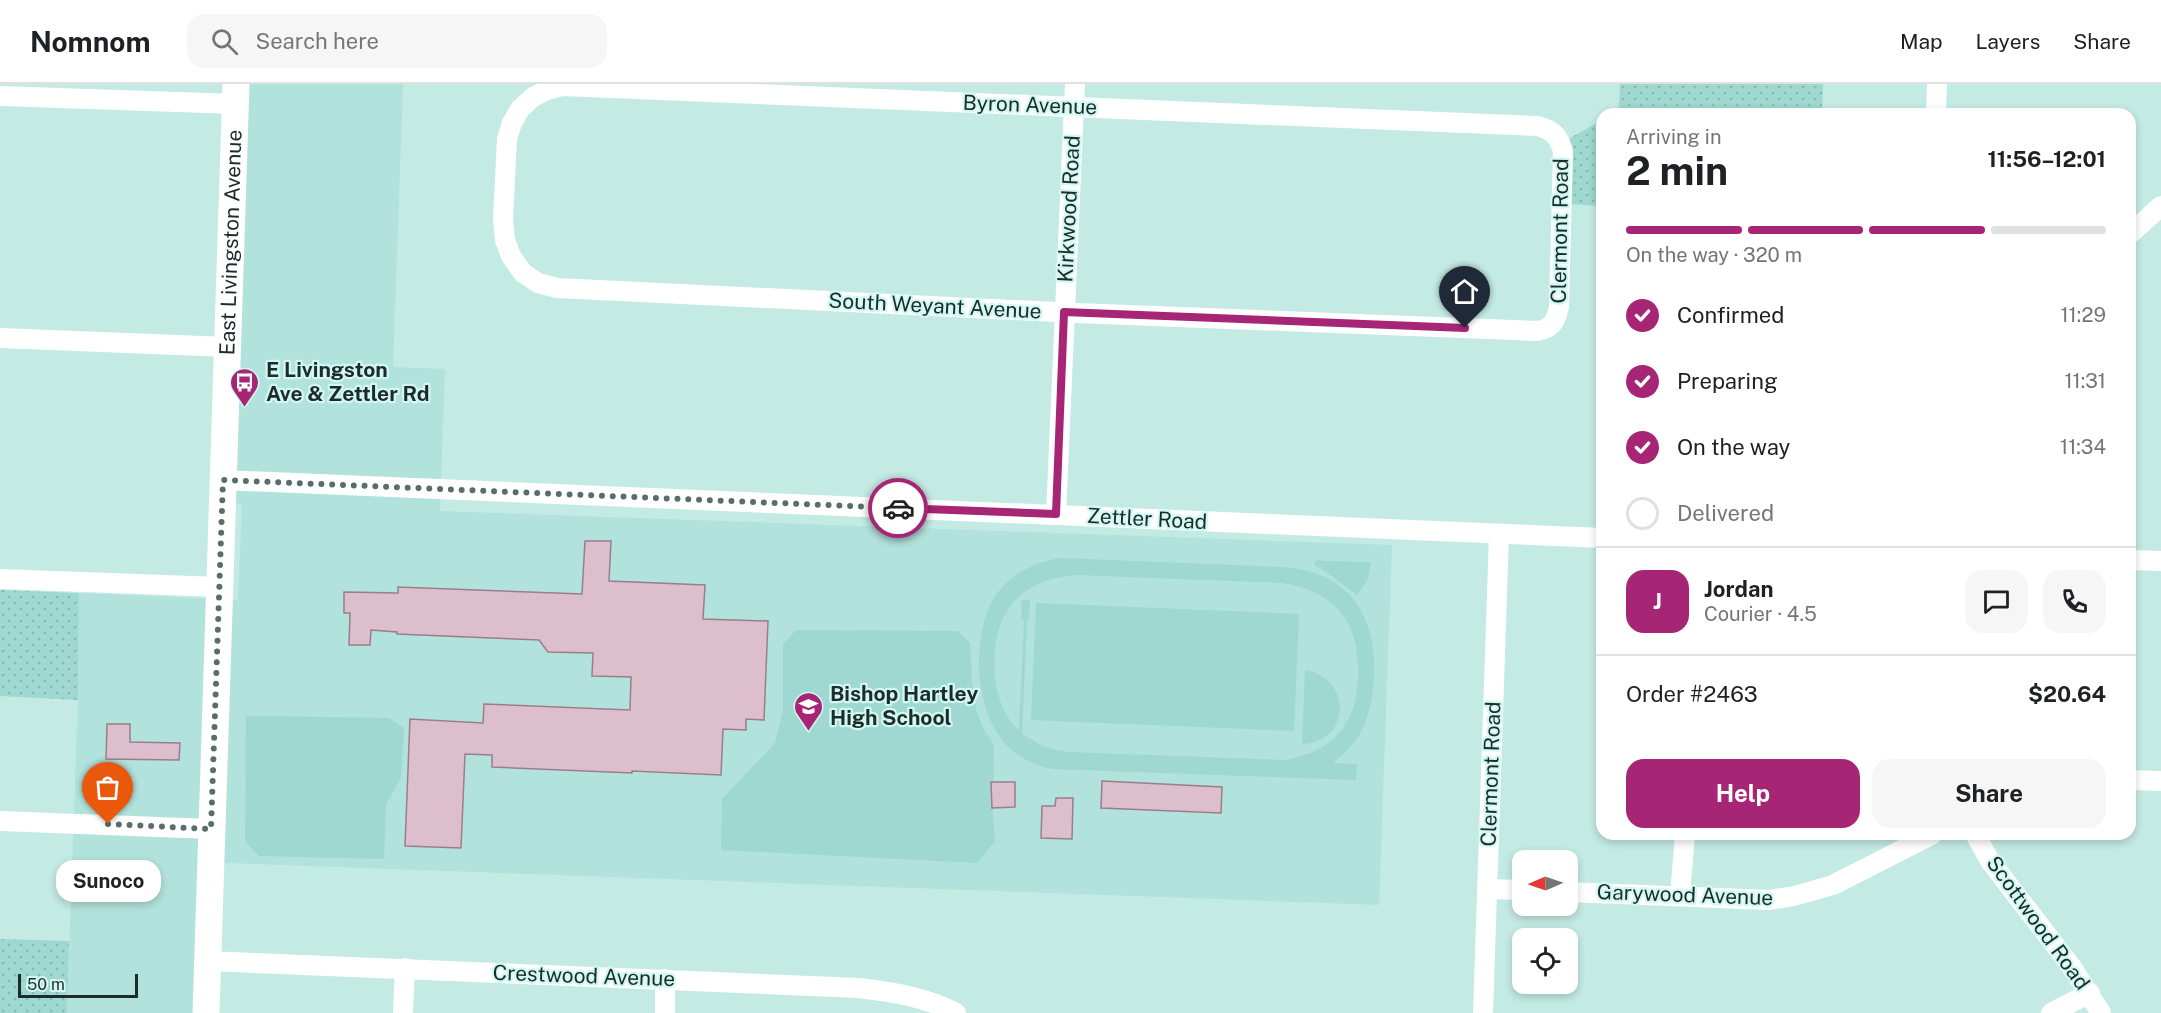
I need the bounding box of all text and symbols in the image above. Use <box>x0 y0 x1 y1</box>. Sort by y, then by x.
search box <box>187 14 607 68</box>
text: Nomnom <box>30 25 151 58</box>
icon: search <box>208 25 241 58</box>
text: Search here <box>256 28 379 54</box>
text: Map <box>1900 29 1943 54</box>
text: Layers <box>1976 29 2040 54</box>
text: Share <box>2073 29 2131 54</box>
street label: Byron Avenue <box>962 90 1098 119</box>
text: Arriving in <box>1626 125 1721 149</box>
street label: East Livingston Avenue <box>214 129 247 356</box>
street label: Kirkwood Road <box>1052 135 1085 283</box>
text: 11:56–12:01 <box>1987 146 2106 172</box>
text: 2 min <box>1626 148 1728 194</box>
street label: Clermont Road <box>1546 158 1573 304</box>
text: On the way · 320 m <box>1626 243 1802 267</box>
pin <box>1439 266 1490 328</box>
icon: home <box>1448 275 1481 308</box>
street label: South Weyant Avenue <box>828 287 1042 324</box>
icon: check <box>1626 299 1659 332</box>
text: Confirmed <box>1677 302 1784 328</box>
text: 11:29 <box>2060 303 2106 327</box>
place label: E Livingston Ave & Zettler Rd <box>266 357 430 406</box>
icon: check <box>1626 365 1659 398</box>
bus stop icon: E Livingston Ave & Zettler Rd <box>229 366 261 408</box>
text: Preparing <box>1677 368 1778 394</box>
text: 11:31 <box>2064 369 2106 393</box>
icon: check <box>1626 431 1659 464</box>
text: On the way <box>1677 434 1790 460</box>
text: 11:34 <box>2060 435 2106 459</box>
courier <box>868 478 928 538</box>
icon: car <box>882 492 915 525</box>
text: Delivered <box>1677 500 1774 526</box>
street label: Zettler Road <box>1086 503 1208 534</box>
button: chat <box>1965 570 2028 633</box>
button: phone <box>2043 570 2106 633</box>
text: Jordan <box>1704 576 1773 602</box>
text: J <box>1653 588 1662 614</box>
text: Courier · 4.5 <box>1704 602 1817 626</box>
place label: Bishop Hartley High School <box>830 681 978 730</box>
text: Order #2463 <box>1626 681 1758 707</box>
text: $20.64 <box>2028 681 2106 707</box>
school or university icon: Bishop Hartley High School <box>793 690 825 732</box>
street label: Clermont Road <box>1475 701 1506 847</box>
button: Help <box>1626 759 1860 828</box>
button: Share <box>1872 759 2106 828</box>
pin <box>82 762 133 824</box>
icon: bag <box>91 771 124 804</box>
north arrow <box>1512 850 1578 916</box>
map controls <box>1512 850 1578 994</box>
street label: Scottwood Road <box>1981 851 2095 995</box>
callout: Sunoco <box>56 860 160 902</box>
text: Sunoco <box>73 869 144 893</box>
street label: Garywood Avenue <box>1596 879 1774 910</box>
button: locate <box>1512 928 1578 994</box>
street label: Crestwood Avenue <box>492 960 676 991</box>
scale bar <box>18 971 138 998</box>
text: 50 m <box>27 975 65 994</box>

